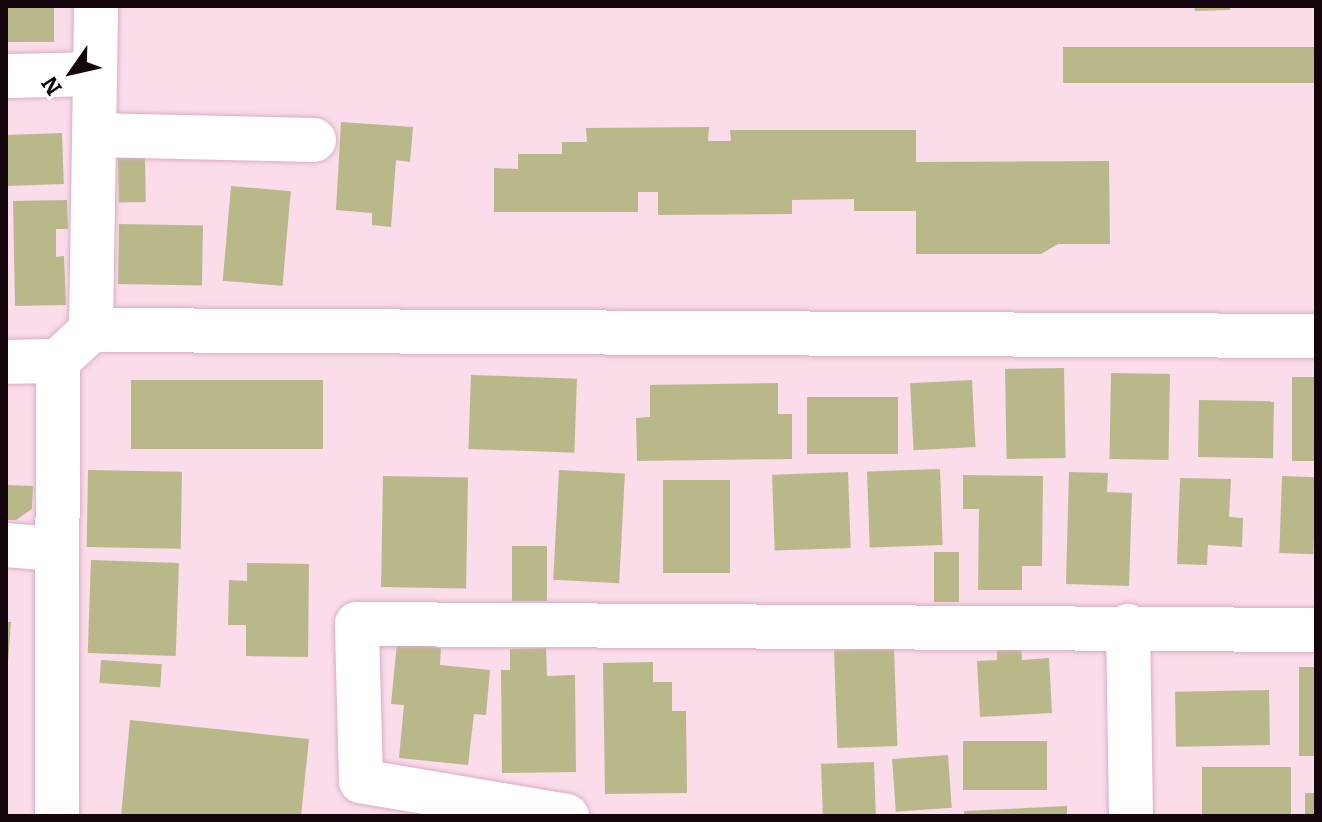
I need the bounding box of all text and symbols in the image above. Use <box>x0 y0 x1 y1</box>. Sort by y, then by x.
north arrow <box>32 32 112 112</box>
text: N <box>36 71 68 100</box>

